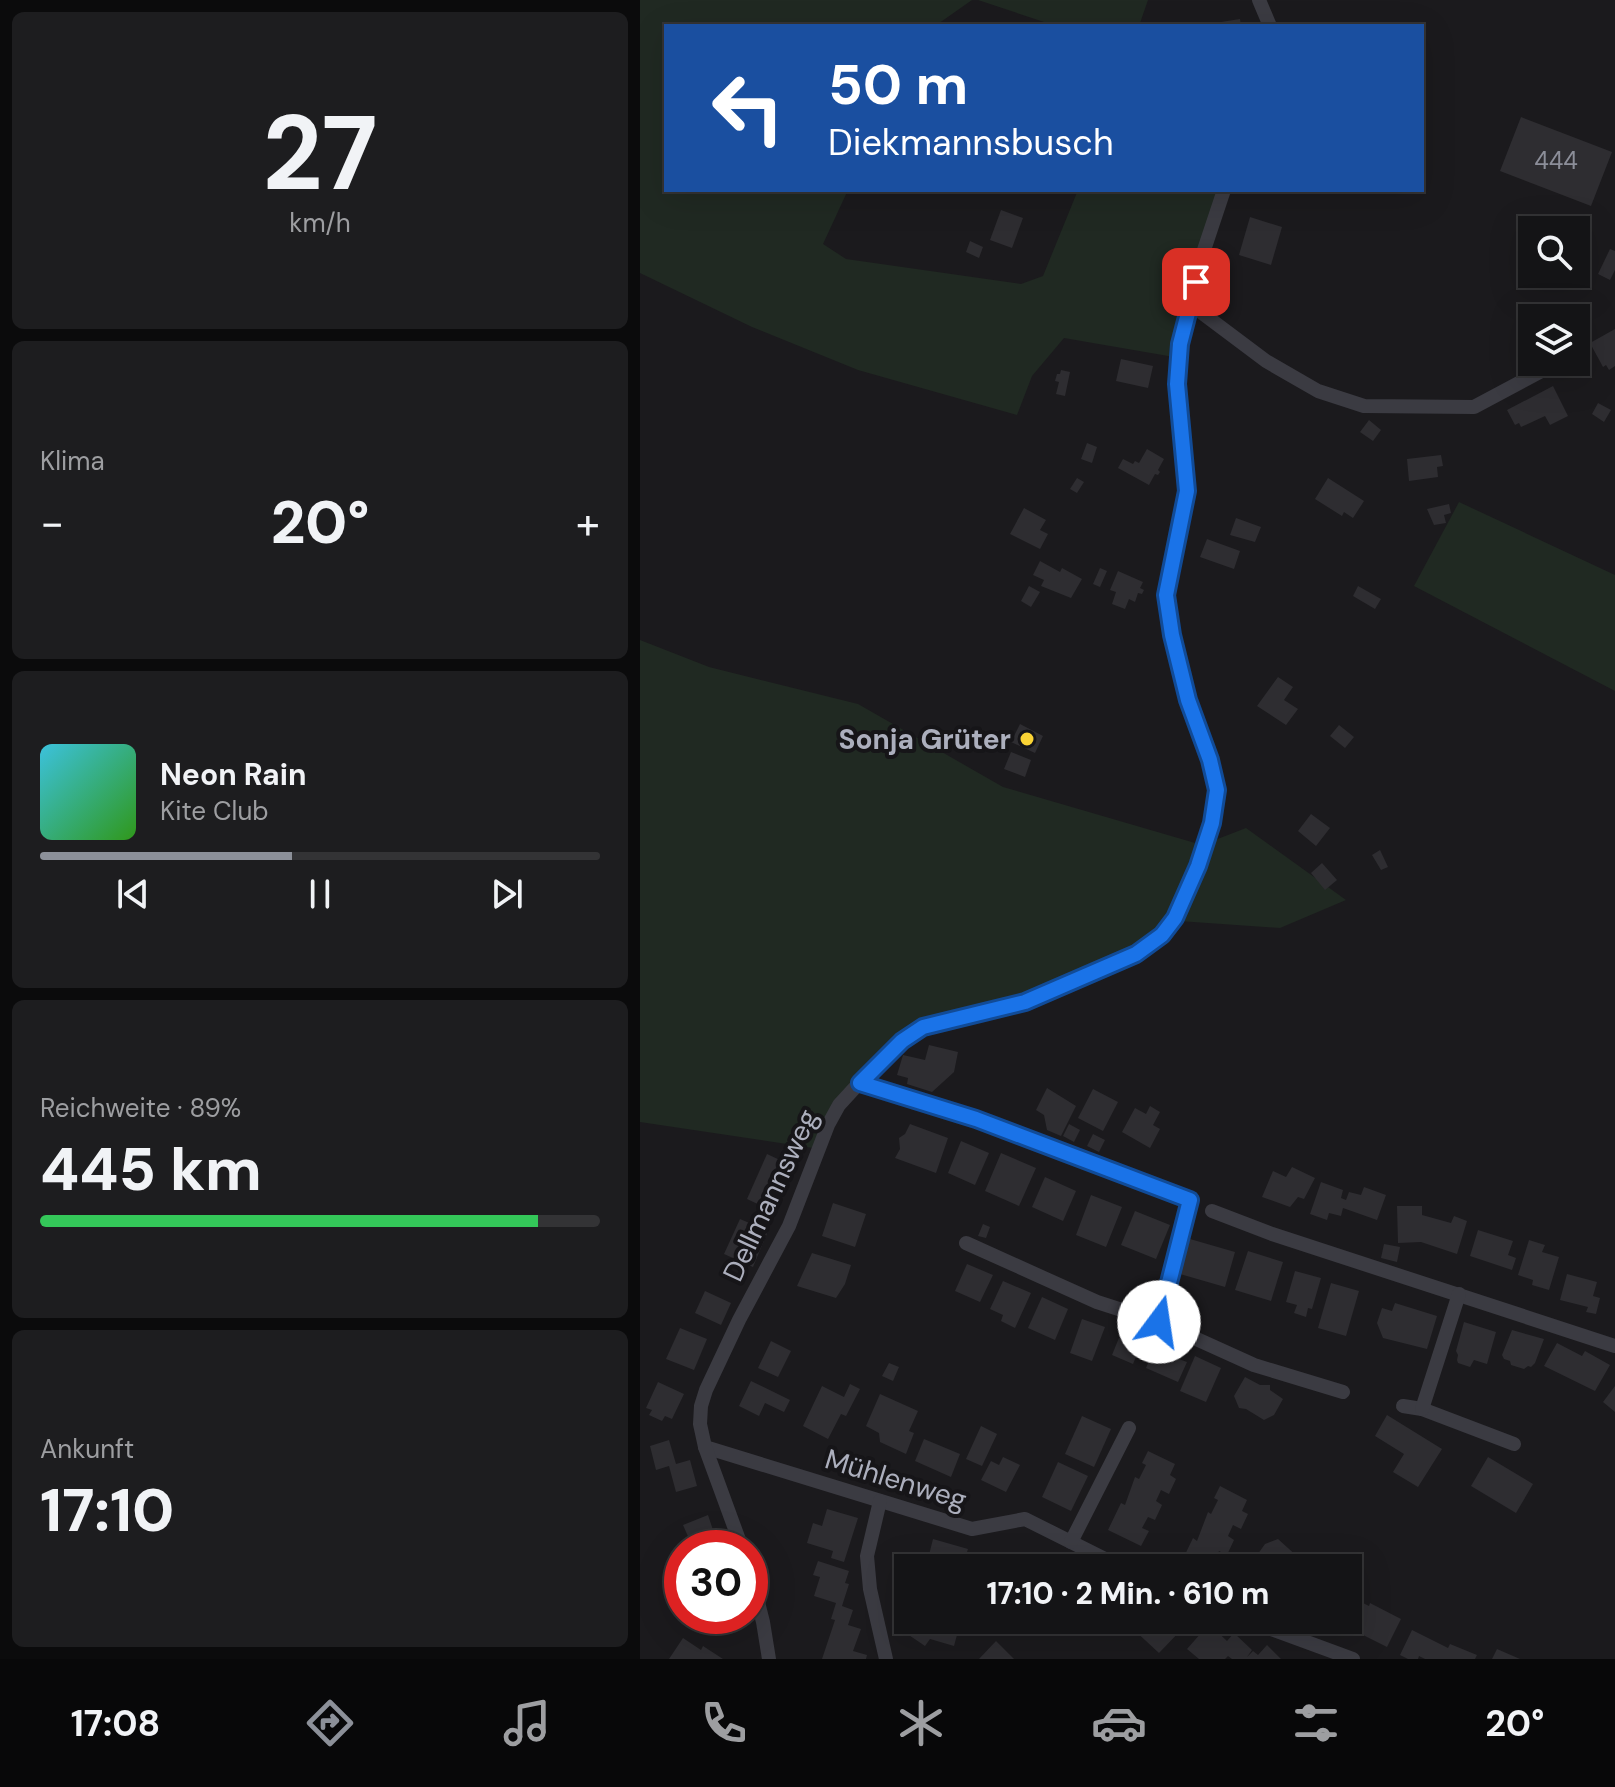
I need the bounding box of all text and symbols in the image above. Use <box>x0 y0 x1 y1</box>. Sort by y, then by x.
text: 50 m <box>828 48 968 121</box>
icon: left <box>696 56 800 160</box>
text: 27 <box>262 86 378 221</box>
text: Diekmannsbusch <box>828 119 1114 166</box>
house number: 444 <box>1534 145 1578 176</box>
text: km/h <box>289 206 351 240</box>
map controls <box>1518 216 1590 376</box>
button: search <box>1518 216 1590 288</box>
pin <box>1162 248 1230 316</box>
icon: arrive <box>1174 260 1218 304</box>
button: layers <box>1518 304 1590 376</box>
text: Klima <box>40 444 105 478</box>
text: 20° <box>271 483 369 562</box>
text: − <box>40 494 64 552</box>
text: + <box>576 494 600 552</box>
place label: Sonja Grüter <box>839 721 1011 758</box>
marker: Sonja Grüter <box>1018 730 1036 748</box>
text: Neon Rain <box>160 755 306 794</box>
text: Kite Club <box>160 794 269 828</box>
icon: previous <box>111 872 155 916</box>
icon: pause <box>298 872 342 916</box>
icon: next <box>485 872 529 916</box>
text: Reichweite · 89% <box>40 1091 241 1125</box>
street label: Dellmannsweg <box>714 1103 826 1287</box>
text: 445 km <box>40 1130 262 1209</box>
position arrow <box>1117 1280 1201 1364</box>
text: Ankunft <box>40 1432 134 1466</box>
street label: Mühlenweg <box>821 1440 971 1519</box>
text: 17:10 <box>40 1471 174 1550</box>
speed limit sign: 30 <box>664 1530 768 1634</box>
text: 17:10 · 2 Min. · 610 m <box>987 1574 1269 1613</box>
icon: directions <box>302 1695 358 1751</box>
icon: music <box>499 1695 555 1751</box>
icon: phone <box>696 1695 752 1751</box>
icon: climate <box>893 1695 949 1751</box>
icon: car <box>1091 1695 1147 1751</box>
icon: filters <box>1288 1695 1344 1751</box>
text: 17:08 <box>71 1700 160 1747</box>
text: 20° <box>1485 1700 1544 1747</box>

